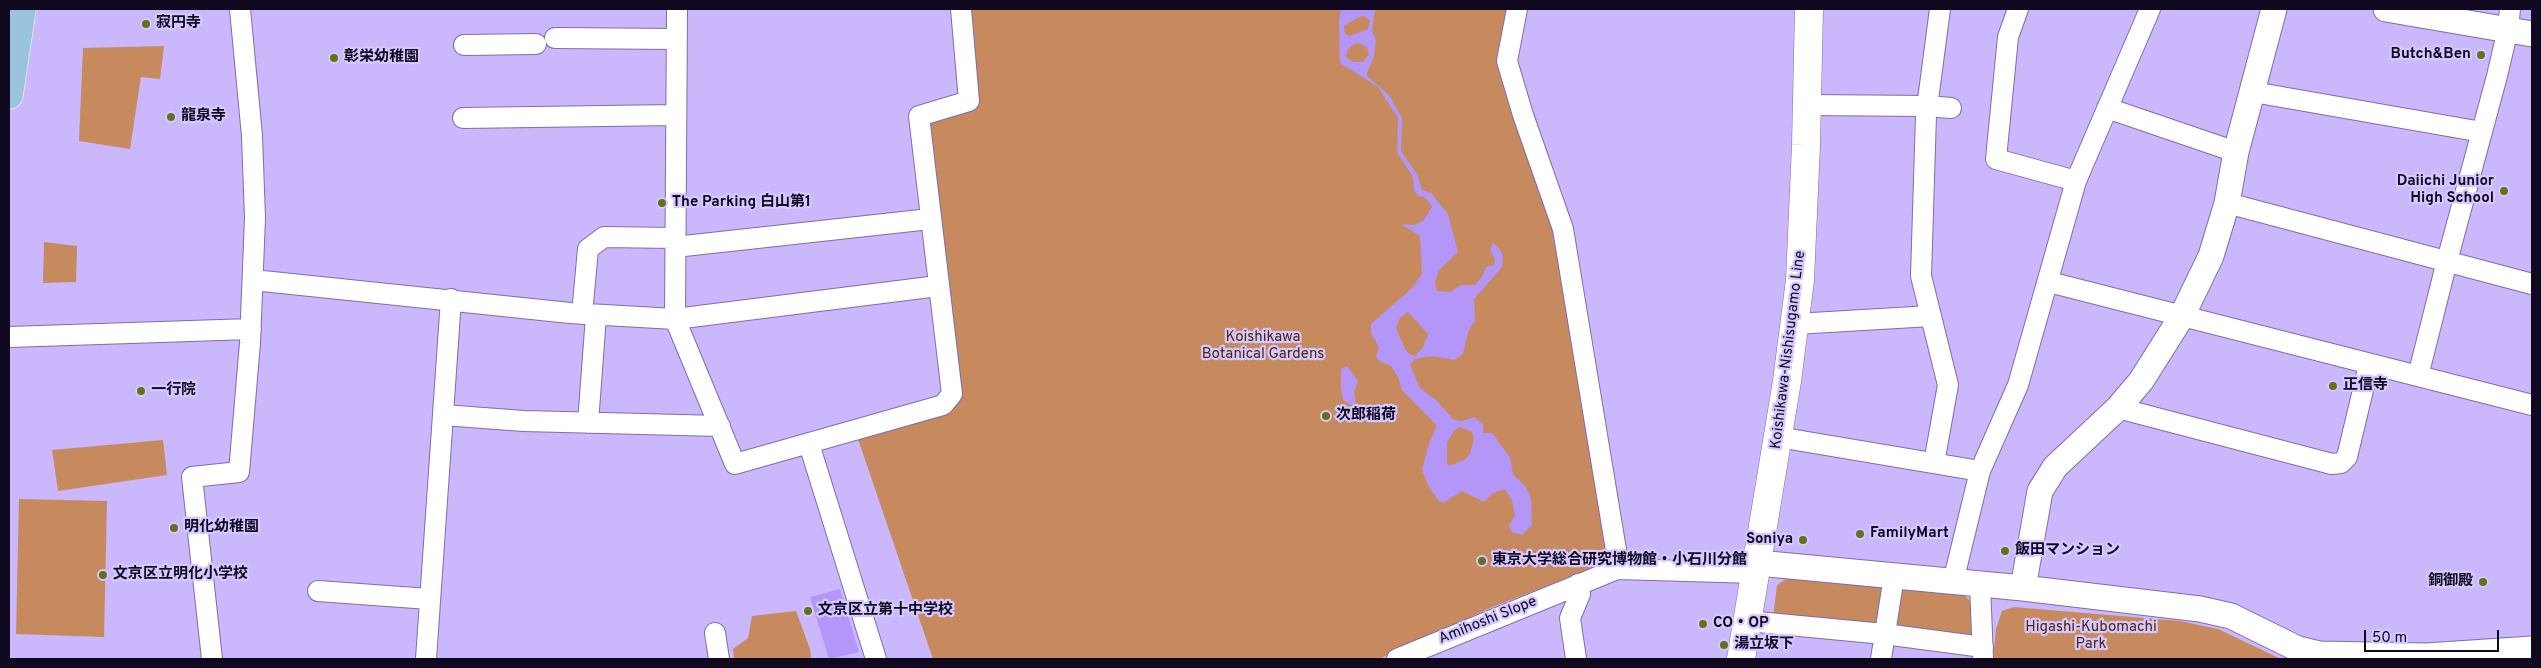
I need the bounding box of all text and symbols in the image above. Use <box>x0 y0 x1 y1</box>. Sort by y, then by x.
place label: 寂円寺 <box>156 15 201 33</box>
marker: 寂円寺 <box>140 18 152 30</box>
place label: Butch&Ben <box>2391 46 2471 64</box>
place label: 彰栄幼稚園 <box>344 49 419 67</box>
marker: Butch&Ben <box>2475 49 2487 61</box>
marker: 彰栄幼稚園 <box>328 52 340 64</box>
place label: 龍泉寺 <box>181 108 226 126</box>
marker: 龍泉寺 <box>165 111 177 123</box>
place label: Daiichi Junior High School <box>2397 173 2494 208</box>
marker: Daiichi Junior High School <box>2498 185 2510 197</box>
place label: The Parking 白山第1 <box>672 194 811 212</box>
marker: The Parking 白山第1 <box>656 197 668 209</box>
street label: Koishikawa-Nishisugamo Line <box>1768 250 1810 450</box>
park label: Koishikawa Botanical Gardens <box>1202 329 1324 364</box>
place label: 正信寺 <box>2343 377 2388 395</box>
marker: 正信寺 <box>2327 380 2339 392</box>
place label: 一行院 <box>151 382 196 400</box>
marker: 一行院 <box>135 385 147 397</box>
place label: 次郎稲荷 <box>1336 407 1396 425</box>
marker: 次郎稲荷 <box>1320 410 1332 422</box>
place label: 明化幼稚園 <box>184 519 259 537</box>
marker: 明化幼稚園 <box>168 522 180 534</box>
place label: FamilyMart <box>1870 525 1949 543</box>
marker: FamilyMart <box>1854 528 1866 540</box>
place label: Soniya <box>1746 531 1793 549</box>
marker: Soniya <box>1797 534 1809 546</box>
place label: 飯田マンション <box>2015 542 2120 560</box>
marker: 飯田マンション <box>1999 545 2011 557</box>
place label: 東京大学総合研究博物館・小石川分館 <box>1492 552 1747 570</box>
marker: 東京大学総合研究博物館・小石川分館 <box>1476 555 1488 567</box>
place label: 文京区立明化小学校 <box>113 566 248 584</box>
marker: 文京区立明化小学校 <box>97 569 109 581</box>
place label: 銅御殿 <box>2428 573 2473 591</box>
marker: 銅御殿 <box>2477 576 2489 588</box>
street label: Amihoshi Slope <box>1436 593 1540 649</box>
place label: 文京区立第十中学校 <box>818 602 953 620</box>
marker: 文京区立第十中学校 <box>802 605 814 617</box>
place label: CO・OP <box>1713 615 1768 633</box>
marker: CO・OP <box>1697 618 1709 630</box>
park label: Higashi-Kubomachi Park <box>2025 619 2157 654</box>
scale bar <box>2366 620 2501 652</box>
text: 50 m <box>2372 629 2407 648</box>
place label: 湯立坂下 <box>1734 636 1794 654</box>
marker: 湯立坂下 <box>1718 639 1730 651</box>

